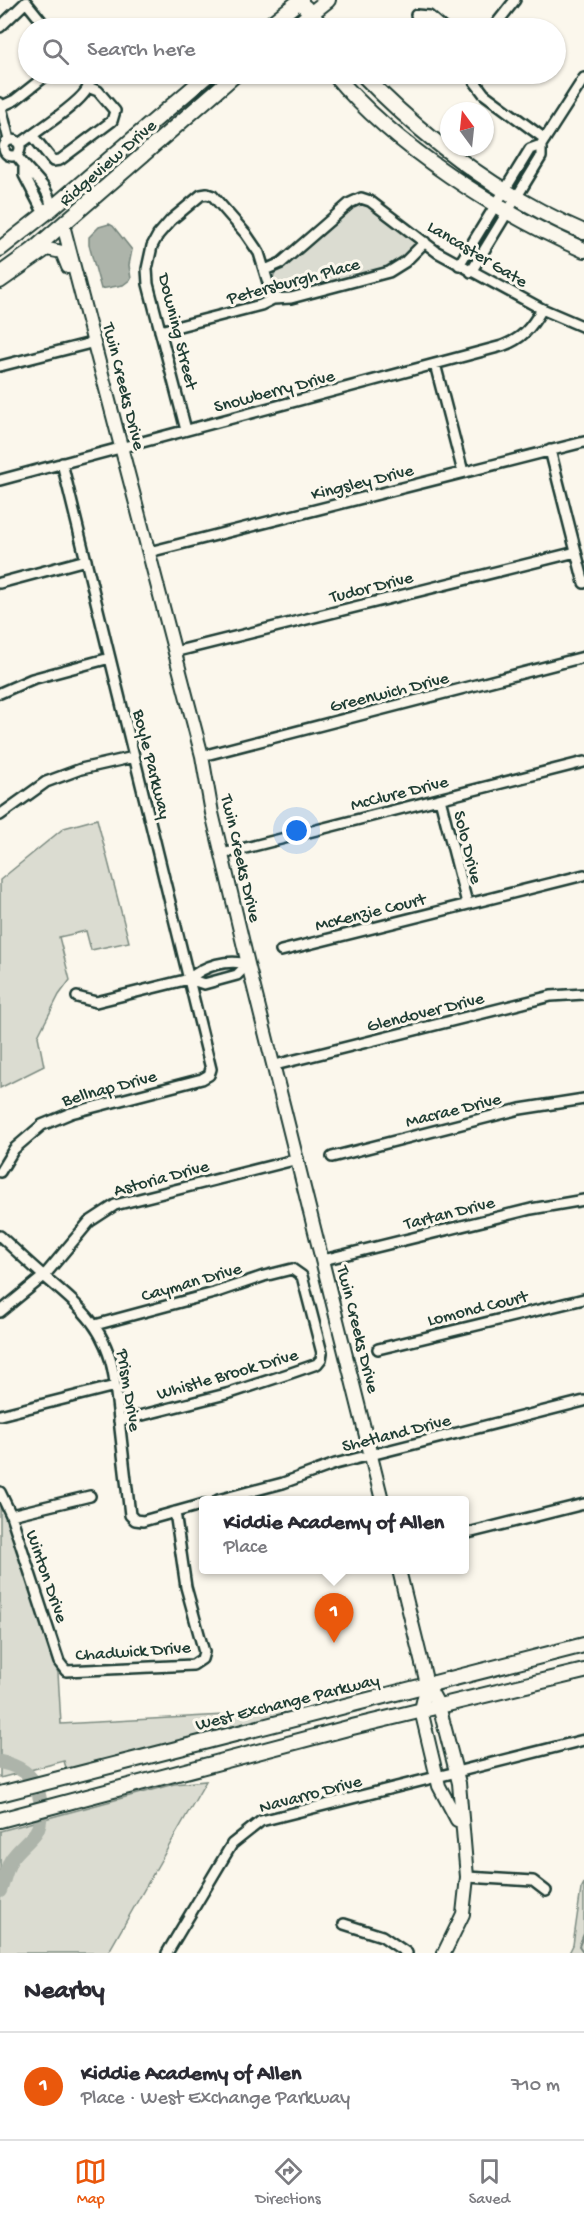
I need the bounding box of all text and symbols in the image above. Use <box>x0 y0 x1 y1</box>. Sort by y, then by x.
search box <box>18 18 566 84</box>
icon: search <box>39 35 72 68</box>
text: Search here <box>87 38 195 64</box>
north arrow <box>440 102 494 156</box>
street label: Ridgeview Drive <box>56 115 162 212</box>
street label: Lancaster Gate <box>423 217 531 294</box>
street label: Petersburgh Place <box>224 254 363 311</box>
street label: Downing Street <box>152 271 201 393</box>
street label: Twin Creeks Drive <box>96 320 149 453</box>
street label: Snowberry Drive <box>212 366 338 419</box>
street label: Kingsley Drive <box>309 460 417 506</box>
street label: Tudor Drive <box>327 568 416 609</box>
street label: Greenwich Drive <box>328 668 452 718</box>
street label: Boyle Parkway <box>127 707 174 822</box>
street label: McClure Drive <box>349 772 451 817</box>
street label: Twin Creeks Drive <box>214 792 265 925</box>
street label: Solo Drive <box>447 809 486 887</box>
your location <box>282 816 311 845</box>
street label: McKenzie Court <box>313 889 430 937</box>
street label: Glendover Drive <box>365 989 487 1038</box>
street label: Bellnap Drive <box>59 1066 160 1112</box>
street label: Macrae Drive <box>404 1089 504 1133</box>
street label: Astoria Drive <box>112 1156 212 1202</box>
street label: Tartan Drive <box>401 1193 498 1236</box>
street label: Cayman Drive <box>139 1259 245 1308</box>
street label: Twin Creeks Drive <box>330 1263 383 1396</box>
street label: Lomond Court <box>425 1286 532 1332</box>
street label: Whistle Brook Drive <box>155 1345 302 1406</box>
street label: Prism Drive <box>111 1347 145 1434</box>
street label: Shetland Drive <box>340 1411 454 1458</box>
popup <box>199 1496 469 1574</box>
text: Kiddie Academy of Allen <box>224 1511 444 1537</box>
street label: Winton Drive <box>20 1528 72 1627</box>
text: Place <box>224 1537 267 1560</box>
pin: 1 <box>314 1594 354 1643</box>
street label: Chadwick Drive <box>75 1638 192 1667</box>
street label: West Exchange Parkway <box>193 1670 382 1736</box>
street label: Navarro Drive <box>257 1771 365 1819</box>
text: Nearby <box>24 1977 105 2008</box>
text: Kiddie Academy of Allen <box>81 2062 301 2088</box>
text: 1 <box>39 2075 48 2098</box>
text: 710 m <box>511 2075 560 2098</box>
text: Place · West Exchange Parkway <box>81 2088 350 2111</box>
tab: Map <box>74 2155 107 2210</box>
tab: Directions <box>255 2155 321 2210</box>
tab: Saved <box>469 2155 510 2210</box>

